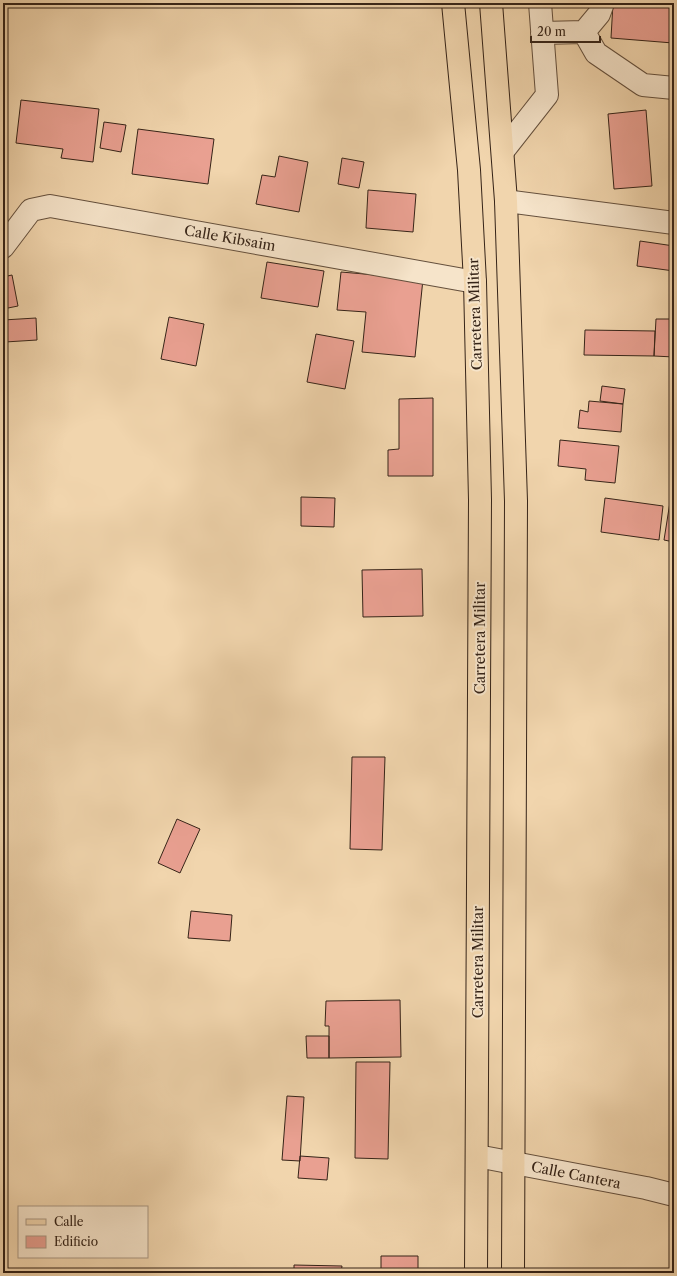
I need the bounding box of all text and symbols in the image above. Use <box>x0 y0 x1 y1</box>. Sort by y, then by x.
scale bar <box>531 18 600 44</box>
text: 20 m <box>537 24 566 39</box>
street label: Calle Kibsaim <box>183 221 277 255</box>
street label: Carretera Militar <box>464 258 486 370</box>
street label: Carretera Militar <box>471 582 489 694</box>
street label: Carretera Militar <box>469 906 487 1018</box>
street label: Calle Cantera <box>530 1157 623 1193</box>
legend <box>18 1206 148 1258</box>
text: Calle <box>54 1214 84 1229</box>
text: Edificio <box>54 1234 98 1249</box>

